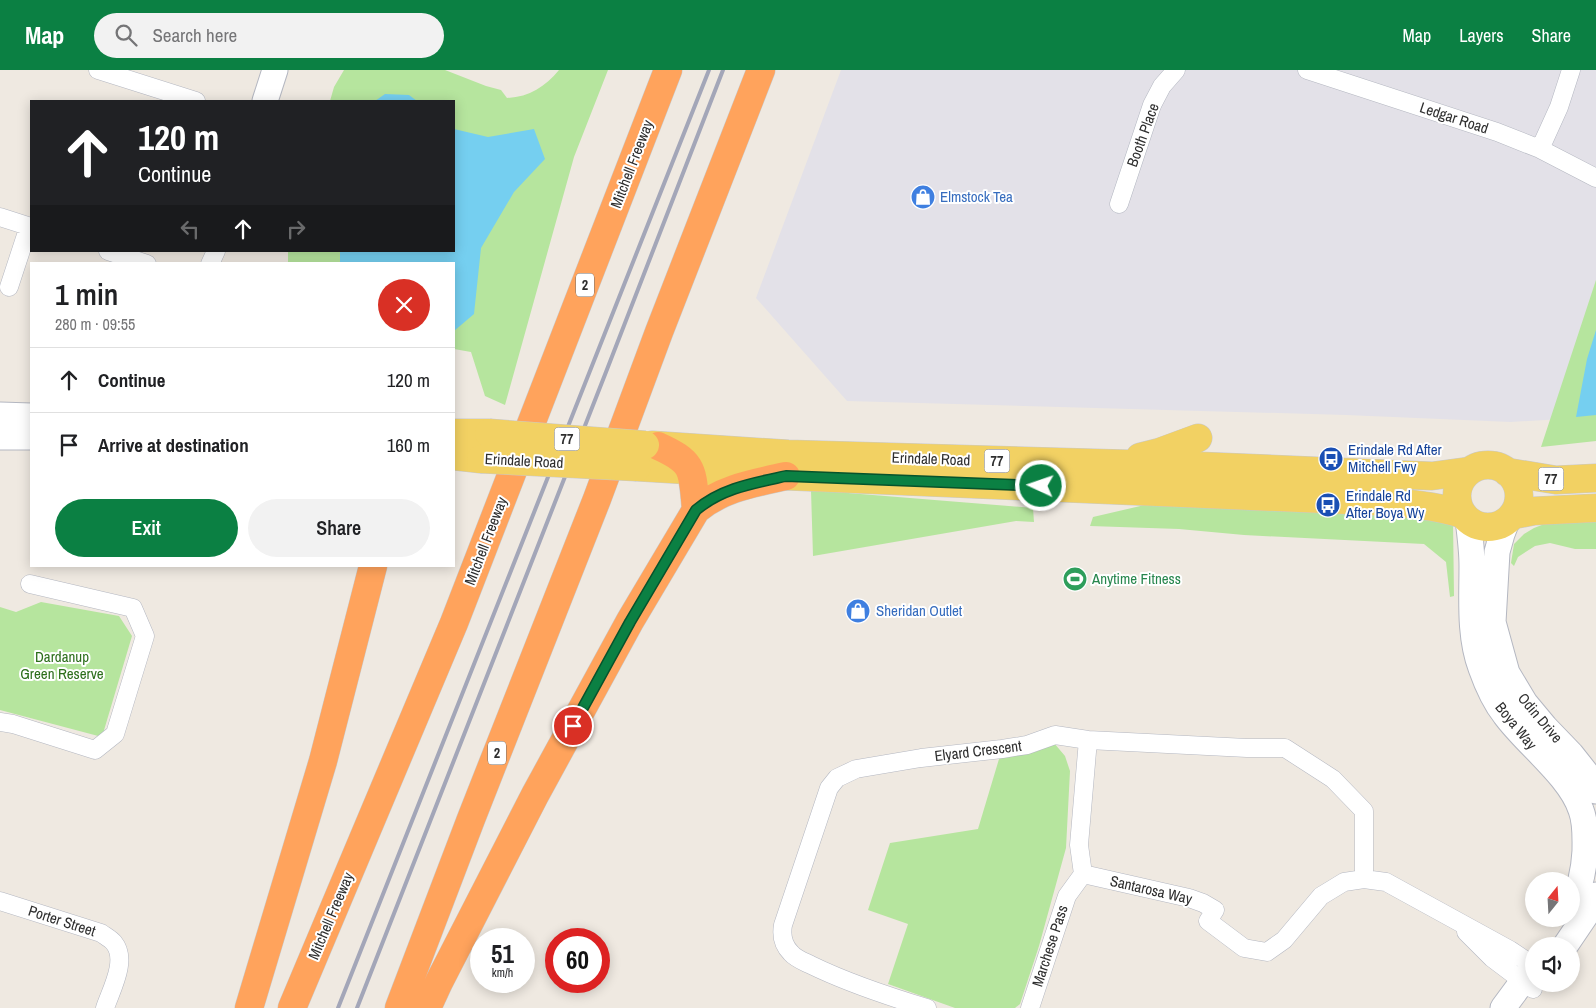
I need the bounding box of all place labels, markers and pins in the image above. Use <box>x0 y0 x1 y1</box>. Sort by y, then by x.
shop icon: Elmstock Tea <box>910 184 936 210</box>
place label: Elmstock Tea <box>940 186 1013 207</box>
place label: Erindale Rd After Mitchell Fwy <box>1348 439 1442 477</box>
bus stop icon: Erindale Rd After Mitchell Fwy <box>1318 446 1344 472</box>
place label: Erindale Rd After Boya Wy <box>1345 485 1425 523</box>
bus stop icon: Erindale Rd After Boya Wy <box>1315 492 1341 518</box>
sports icon: Anytime Fitness <box>1062 566 1088 592</box>
place label: Anytime Fitness <box>1091 568 1181 589</box>
shop icon: Sheridan Outlet <box>845 598 871 624</box>
place label: Sheridan Outlet <box>876 600 963 621</box>
pin <box>552 705 594 747</box>

